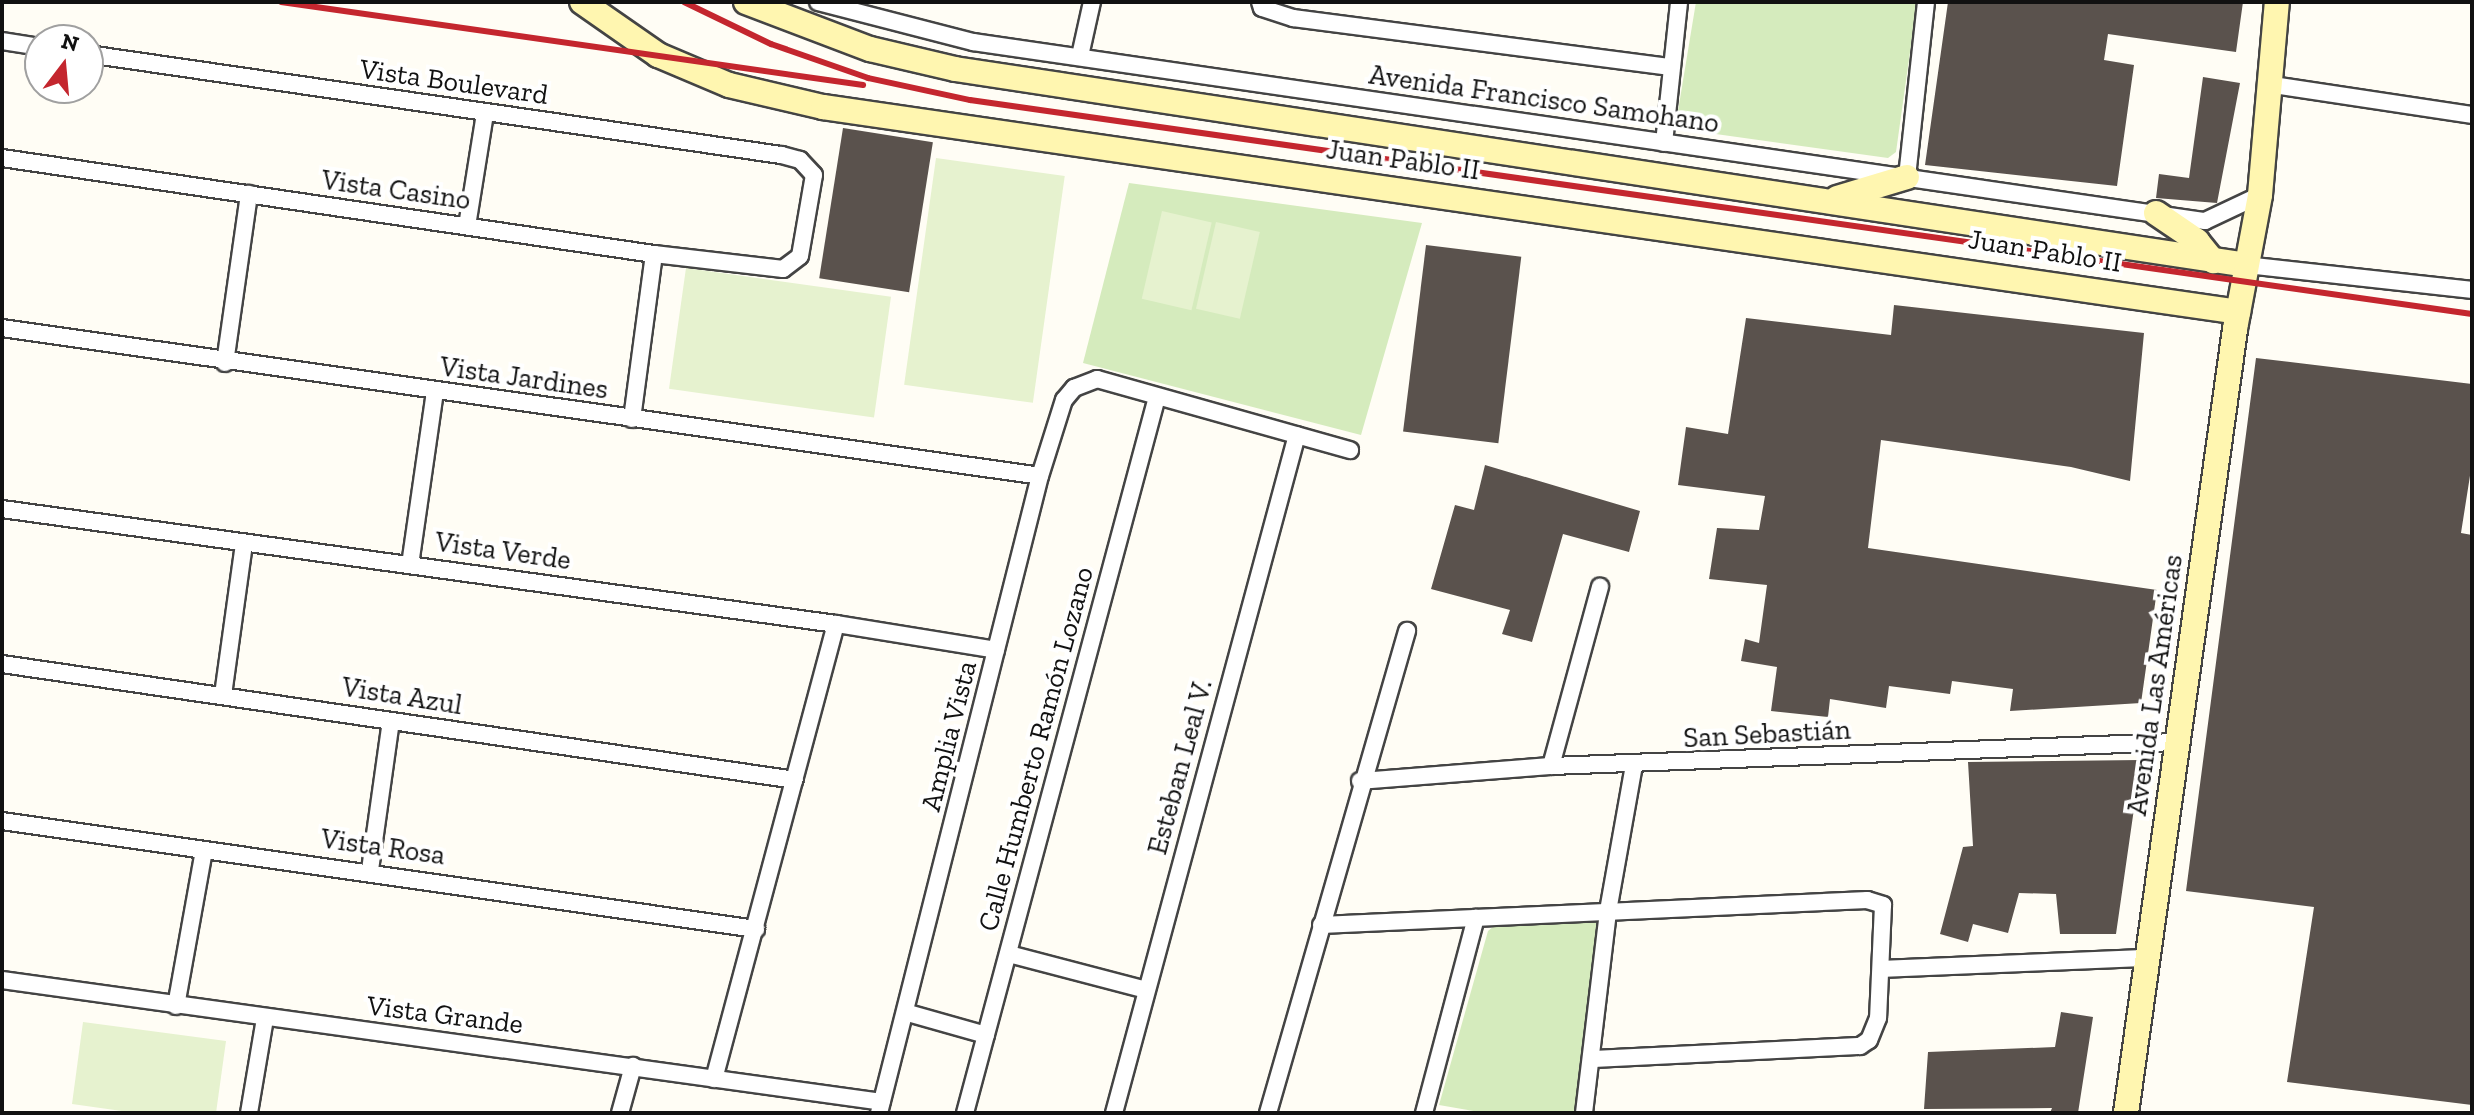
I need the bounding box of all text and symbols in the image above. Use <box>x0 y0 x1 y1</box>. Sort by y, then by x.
north arrow <box>24 24 104 104</box>
text: N <box>58 27 82 58</box>
street label: Vista Boulevard <box>358 52 550 112</box>
street label: Avenida Francisco Samohano <box>1367 58 1721 140</box>
street label: Juan Pablo II <box>1324 133 1482 187</box>
street label: Vista Casino <box>319 163 473 217</box>
street label: Juan Pablo II <box>1966 222 2124 280</box>
street label: Vista Jardines <box>438 350 610 406</box>
street label: Vista Verde <box>432 525 574 577</box>
street label: Avenida Las Américas <box>2120 552 2190 818</box>
street label: Calle Humberto Ramón Lozano <box>971 563 1101 935</box>
street label: Amplia Vista <box>914 657 984 815</box>
street label: Vista Azul <box>339 670 465 722</box>
street label: Esteban Leal V. <box>1140 675 1220 859</box>
street label: San Sebastián <box>1683 713 1851 755</box>
street label: Vista Rosa <box>319 822 447 872</box>
street label: Vista Grande <box>365 989 525 1041</box>

